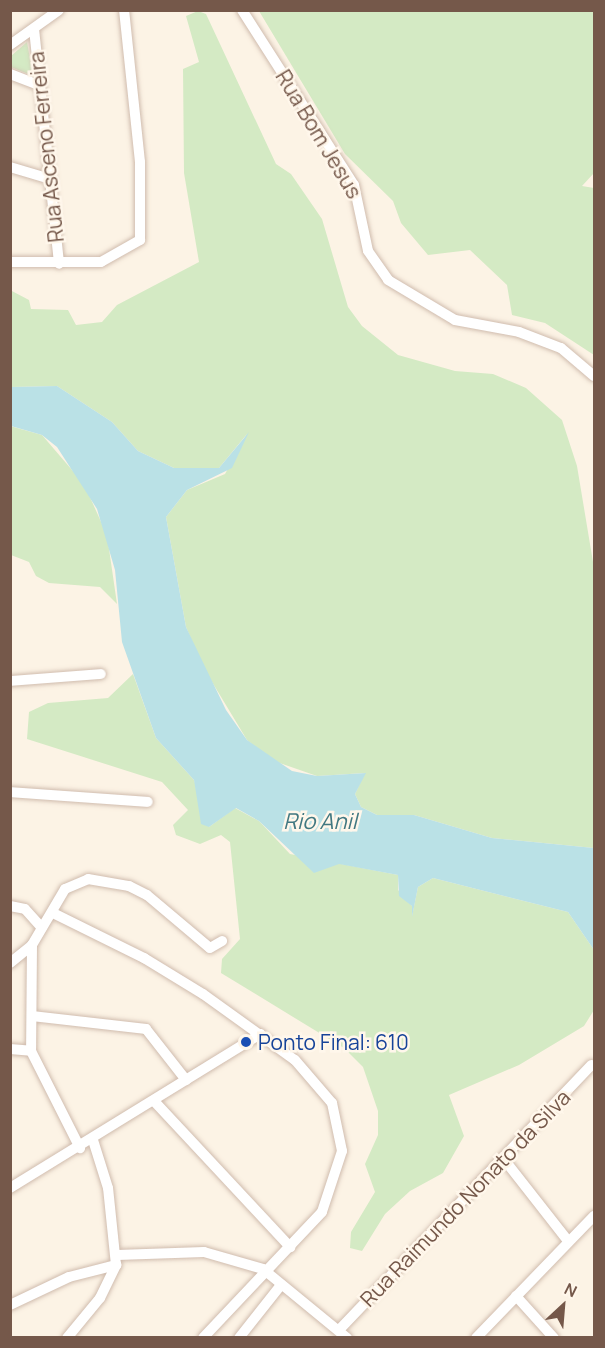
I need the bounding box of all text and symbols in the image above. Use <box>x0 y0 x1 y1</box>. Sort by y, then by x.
street label: Rua Asceno Ferreira <box>23 50 69 244</box>
street label: Rua Bom Jesus <box>271 65 367 203</box>
water label: Rio Anil <box>283 809 357 835</box>
place label: Ponto Final: 610 <box>258 1029 409 1055</box>
marker: Ponto Final: 610 <box>239 1035 253 1049</box>
street label: Rua Raimundo Nonato da Silva <box>355 1084 575 1312</box>
north arrow <box>533 1276 593 1336</box>

